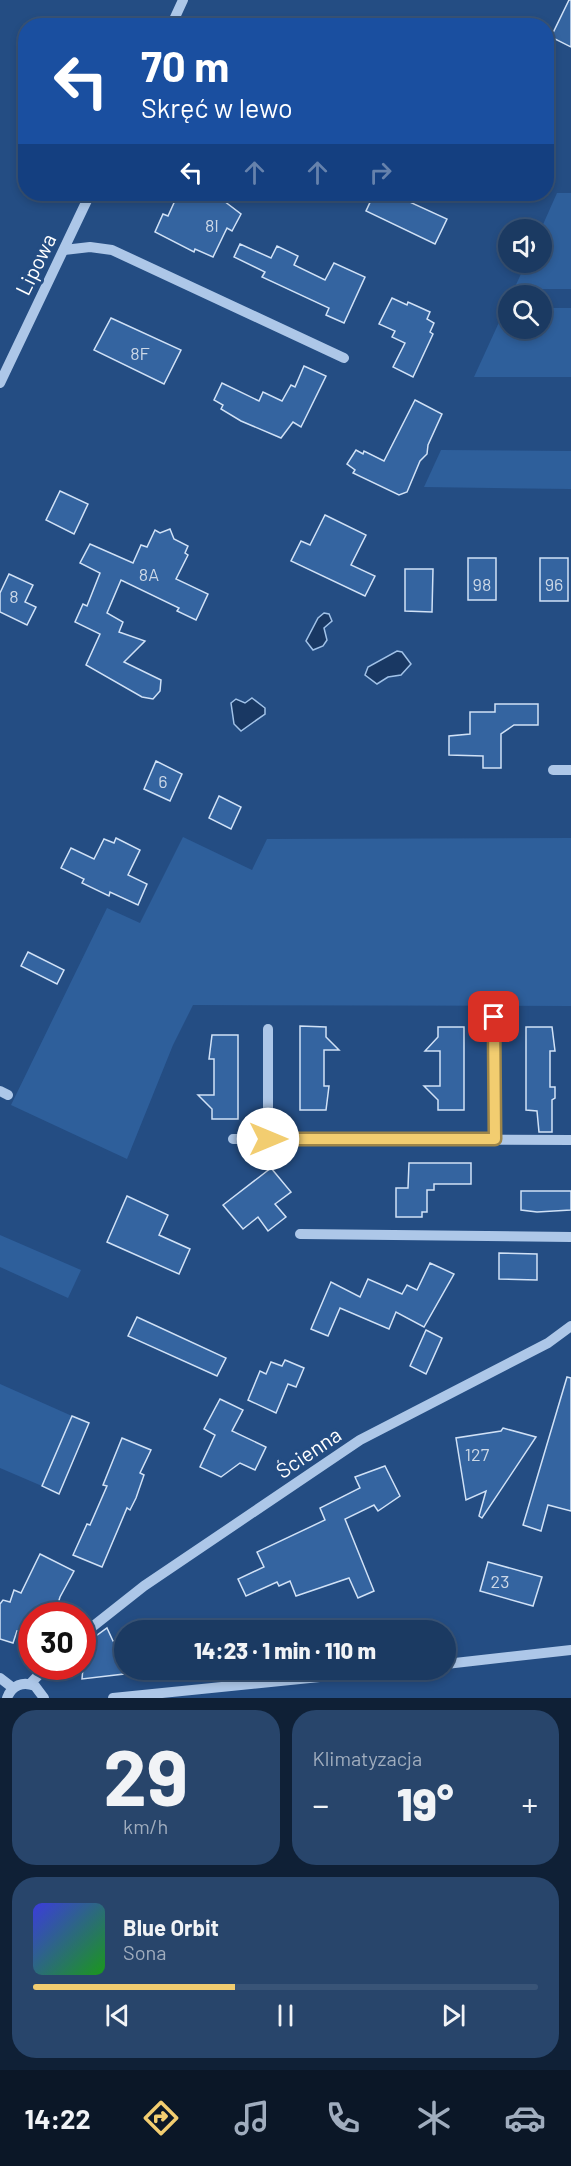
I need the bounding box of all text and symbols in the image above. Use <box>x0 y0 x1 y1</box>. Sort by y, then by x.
text: 70 m <box>141 40 229 90</box>
icon: left <box>42 42 120 120</box>
text: Skręć w lewo <box>141 91 293 123</box>
icon: left <box>175 156 208 189</box>
icon: ahead <box>238 156 271 189</box>
icon: ahead <box>301 156 334 189</box>
icon: right <box>364 156 397 189</box>
house number: 8I <box>205 214 219 236</box>
map controls <box>498 219 552 339</box>
button: sound <box>498 219 552 273</box>
street label: Lipowa <box>9 229 61 299</box>
button: search <box>498 285 552 339</box>
house number: 8F <box>130 342 150 364</box>
house number: 8A <box>139 563 159 585</box>
house number: 98 <box>473 573 491 595</box>
house number: 96 <box>545 573 563 595</box>
house number: 8 <box>9 585 19 607</box>
house number: 6 <box>158 770 168 792</box>
pin <box>468 991 519 1042</box>
icon: arrive <box>477 1000 510 1033</box>
position arrow <box>236 1107 300 1171</box>
street label: Ścienna <box>271 1421 345 1483</box>
house number: 127 <box>465 1443 490 1465</box>
house number: 23 <box>491 1570 509 1592</box>
speed limit sign: 30 <box>18 1602 96 1680</box>
text: 14:23 · 1 min · 110 m <box>194 1637 376 1663</box>
text: 29 <box>103 1728 188 1822</box>
text: Klimatyzacja <box>313 1746 422 1770</box>
text: 19° <box>397 1776 454 1830</box>
text: − <box>313 1784 329 1824</box>
text: + <box>522 1784 538 1824</box>
text: km/h <box>123 1814 168 1838</box>
text: Blue Orbit <box>123 1914 219 1940</box>
text: Sona <box>123 1940 167 1964</box>
icon: previous <box>101 1999 134 2032</box>
icon: pause <box>269 1999 302 2032</box>
icon: next <box>437 1999 470 2032</box>
icon: directions <box>140 2097 182 2139</box>
icon: music <box>231 2097 273 2139</box>
icon: phone <box>322 2097 364 2139</box>
icon: climate <box>413 2097 455 2139</box>
icon: car <box>504 2097 546 2139</box>
text: 14:22 <box>25 2102 91 2134</box>

